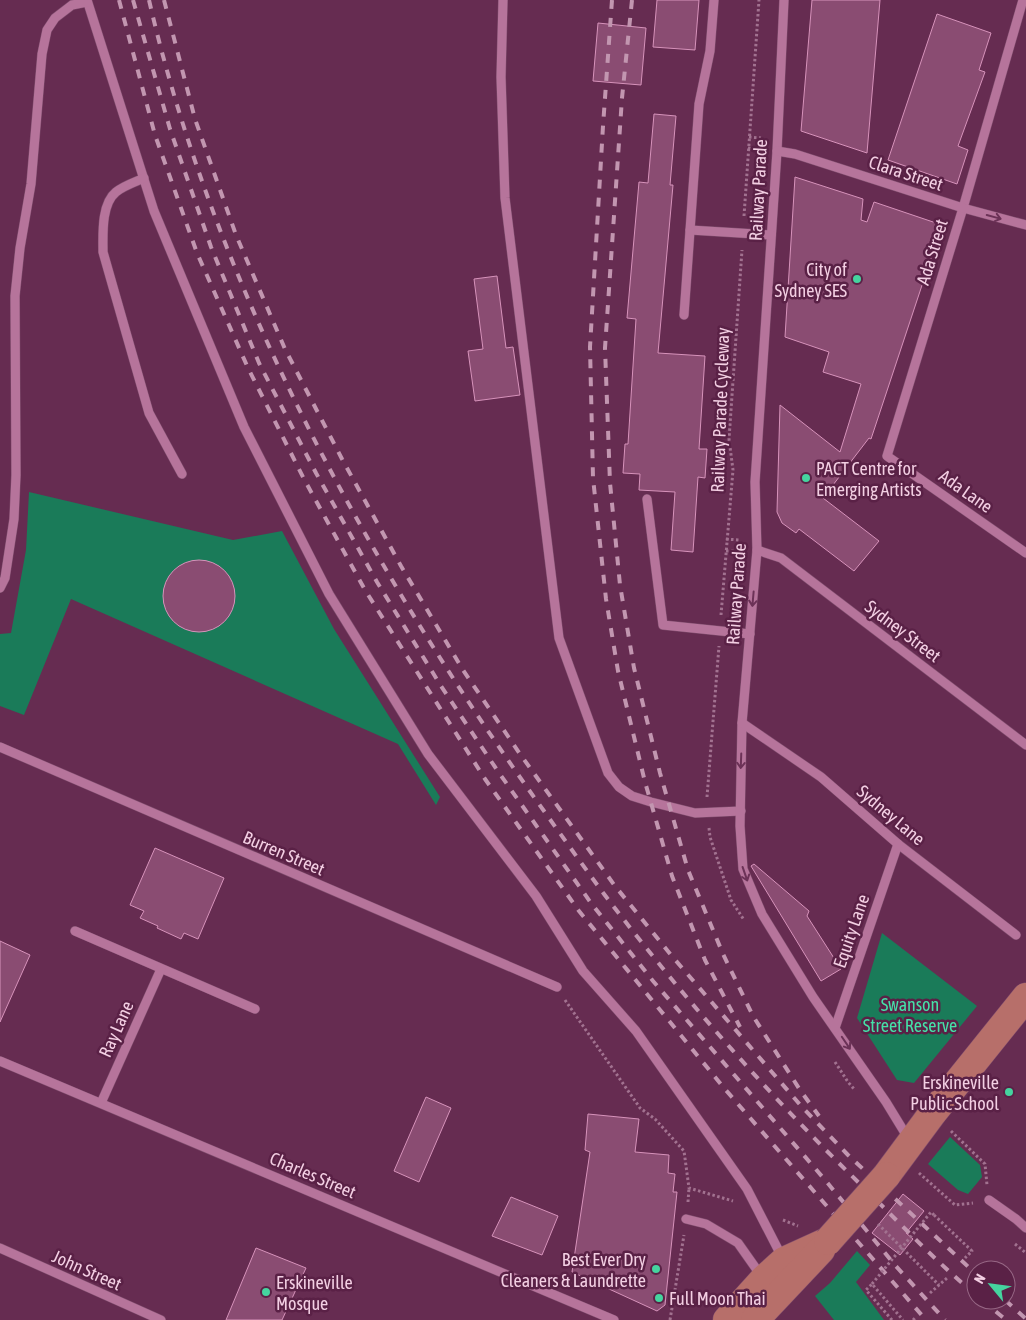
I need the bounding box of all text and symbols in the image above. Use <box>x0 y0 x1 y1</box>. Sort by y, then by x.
street label: Railway Parade <box>745 139 771 241</box>
street label: Clara Street <box>866 151 946 195</box>
one-way arrow <box>986 213 1002 222</box>
street label: Ada Street <box>912 217 952 287</box>
place label: City of Sydney SES <box>774 259 847 301</box>
marker: City of Sydney SES <box>851 273 863 285</box>
street label: Railway Parade Cycleway <box>707 327 733 493</box>
place label: PACT Centre for Emerging Artists <box>816 458 922 500</box>
street label: Ada Lane <box>935 465 997 517</box>
marker: PACT Centre for Emerging Artists <box>800 472 812 484</box>
street label: Railway Parade <box>722 543 750 645</box>
one-way arrow <box>748 591 757 607</box>
street label: Sydney Street <box>861 596 945 666</box>
one-way arrow <box>737 753 746 769</box>
street label: Sydney Lane <box>853 781 929 849</box>
street label: Burren Street <box>240 826 328 880</box>
one-way arrow <box>741 866 751 882</box>
street label: Equity Lane <box>829 891 873 971</box>
park label: Swanson Street Reserve <box>863 994 957 1036</box>
street label: Ray Lane <box>94 998 138 1060</box>
one-way arrow <box>841 1036 851 1050</box>
place label: Erskineville Public School <box>910 1072 999 1114</box>
marker: Erskineville Public School <box>1003 1086 1015 1098</box>
street label: Charles Street <box>267 1147 359 1203</box>
street label: John Street <box>49 1245 125 1295</box>
place label: Best Ever Dry Cleaners & Laundrette <box>501 1249 646 1291</box>
north arrow <box>966 1260 1016 1310</box>
marker: Best Ever Dry Cleaners & Laundrette <box>650 1263 662 1275</box>
text: N <box>971 1271 989 1286</box>
place label: Erskineville Mosque <box>276 1272 353 1314</box>
marker: Erskineville Mosque <box>260 1286 272 1298</box>
place label: Full Moon Thai <box>669 1288 766 1309</box>
marker: Full Moon Thai <box>653 1292 665 1304</box>

